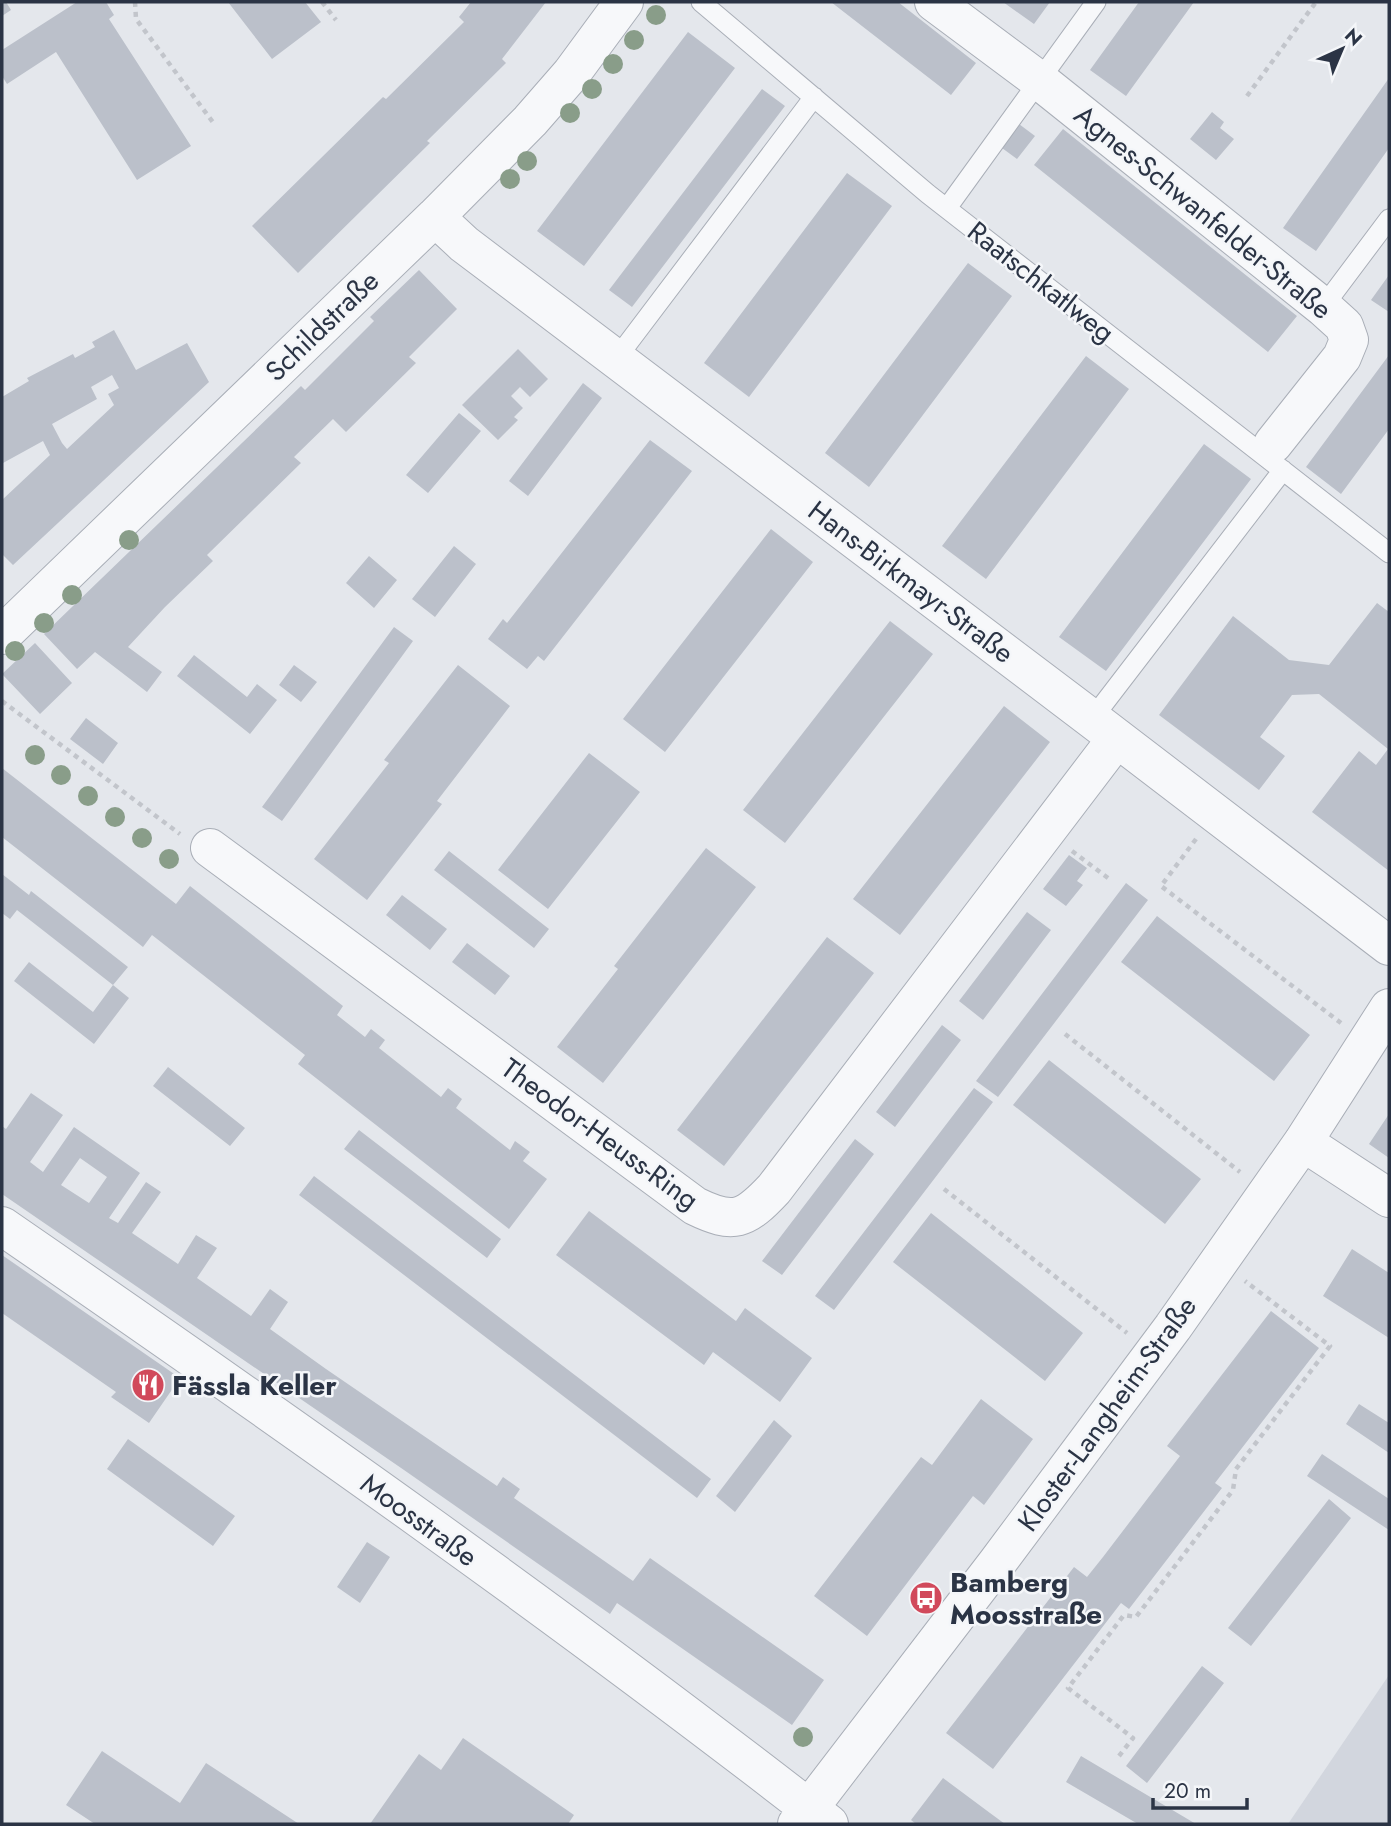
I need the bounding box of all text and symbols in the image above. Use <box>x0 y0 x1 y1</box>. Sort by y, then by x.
north arrow <box>1307 14 1377 84</box>
text: N <box>1339 22 1368 52</box>
street label: Agnes-Schwanfelder-Straße <box>1065 95 1341 329</box>
street label: Raatschkatlweg <box>959 211 1123 353</box>
street label: Schildstraße <box>256 261 388 391</box>
street label: Hans-Birkmayr-Straße <box>799 491 1023 673</box>
street label: Theodor-Heuss-Ring <box>493 1048 707 1220</box>
street label: Kloster-Langheim-Straße <box>1008 1288 1206 1540</box>
place label: Fässla Keller <box>172 1365 337 1406</box>
restaurant icon: Fässla Keller <box>129 1366 167 1404</box>
street label: Moosstraße <box>352 1463 486 1577</box>
place label: Bamberg Moosstraße <box>950 1562 1102 1635</box>
bus stop icon: Bamberg Moosstraße <box>907 1579 945 1617</box>
scale bar <box>1153 1766 1248 1810</box>
text: 20 m <box>1164 1776 1211 1806</box>

